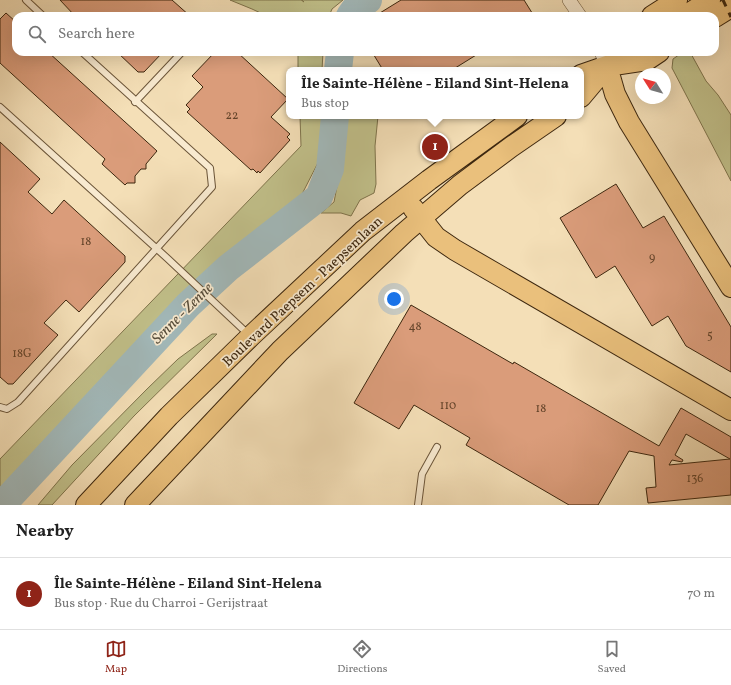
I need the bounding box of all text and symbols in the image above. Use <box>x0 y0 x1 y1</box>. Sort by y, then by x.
search box <box>12 12 719 56</box>
icon: search <box>26 23 48 45</box>
text: Search here <box>58 24 135 45</box>
popup <box>286 67 584 119</box>
north arrow <box>635 68 671 104</box>
text: Île Sainte-Hélène - Eiland Sint-Helena <box>301 74 569 95</box>
text: Bus stop <box>301 95 349 113</box>
house number: 22 <box>226 108 238 124</box>
pin: 1 <box>422 132 448 162</box>
street label: Boulevard Paepsem - Paepsemlaan <box>219 213 387 372</box>
house number: 18 <box>81 234 91 250</box>
house number: 9 <box>649 250 655 266</box>
water label: Senne - Zenne <box>148 278 219 349</box>
your location <box>384 289 404 309</box>
house number: 48 <box>408 319 422 335</box>
house number: 5 <box>707 328 713 344</box>
house number: 18G <box>12 346 32 362</box>
house number: 110 <box>440 398 456 414</box>
house number: 18 <box>536 401 546 417</box>
house number: 136 <box>687 471 703 487</box>
text: Nearby <box>16 520 74 543</box>
text: Île Sainte-Hélène - Eiland Sint-Helena <box>54 574 322 595</box>
text: 1 <box>26 585 32 603</box>
text: 70 m <box>687 585 715 603</box>
text: Bus stop · Rue du Charroi - Gerijstraat <box>54 595 268 613</box>
tab: Map <box>105 638 127 677</box>
tab: Directions <box>337 638 388 677</box>
tab: Saved <box>598 638 626 677</box>

